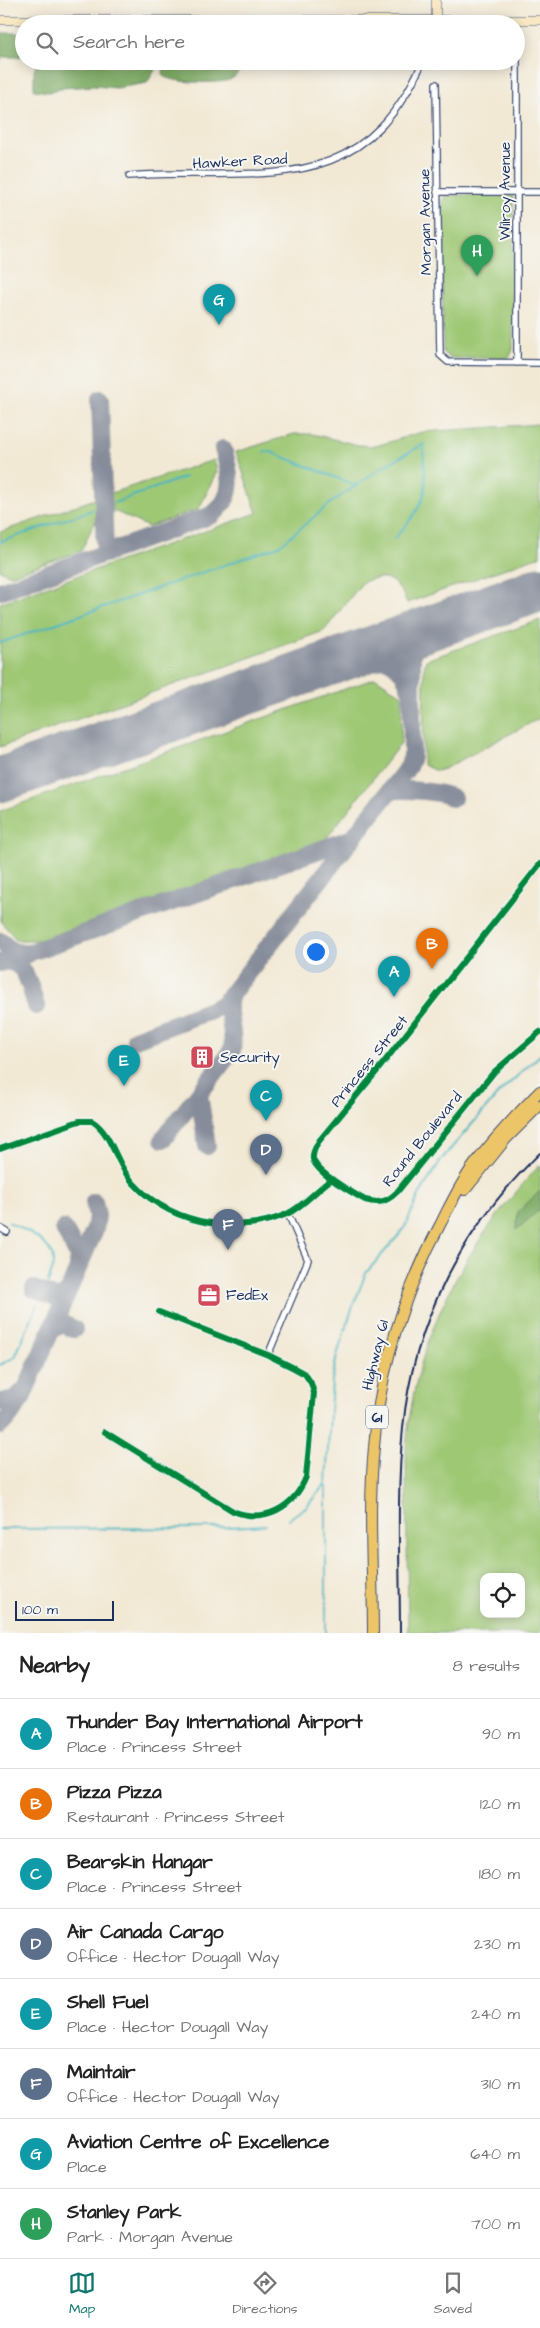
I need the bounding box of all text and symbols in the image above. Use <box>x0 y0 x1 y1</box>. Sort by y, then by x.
search box <box>15 15 525 70</box>
icon: search <box>33 29 61 57</box>
text: Search here <box>73 29 185 56</box>
street label: Wilroy Avenue <box>495 142 517 240</box>
street label: Hawker Road <box>192 149 288 174</box>
street label: Morgan Avenue <box>414 168 438 276</box>
pin: H <box>461 235 493 276</box>
pin: G <box>203 284 235 325</box>
pin: B <box>416 928 448 969</box>
your location <box>303 939 329 965</box>
pin: A <box>378 956 410 997</box>
street label: Princess Street <box>326 1011 413 1112</box>
building icon: Security <box>189 1044 215 1070</box>
pin: E <box>108 1045 140 1086</box>
place label: Security <box>220 1047 280 1069</box>
pin: C <box>250 1080 282 1121</box>
street label: Round Boulevard <box>378 1087 467 1191</box>
pin: D <box>250 1134 282 1175</box>
pin: F <box>212 1209 244 1250</box>
office icon: FedEx <box>196 1282 222 1308</box>
place label: FedEx <box>226 1285 269 1306</box>
street label: Highway 61 <box>357 1318 395 1393</box>
road number: 61 <box>366 1405 388 1428</box>
map controls <box>480 1573 525 1618</box>
button: locate <box>480 1573 525 1618</box>
scale bar <box>15 1598 114 1621</box>
text: 100 m <box>22 1600 58 1620</box>
text: Nearby <box>20 1651 90 1680</box>
text: 8 results <box>453 1655 520 1677</box>
text: Thunder Bay International Airport <box>67 1709 363 1736</box>
text: A <box>31 1723 41 1745</box>
text: 90 m <box>482 1723 520 1745</box>
text: Place · Princess Street <box>67 1736 242 1758</box>
text: Pizza Pizza <box>67 1779 162 1806</box>
text: B <box>30 1793 42 1815</box>
text: 120 m <box>480 1793 520 1815</box>
text: Restaurant · Princess Street <box>67 1806 284 1828</box>
text: Bearskin Hangar <box>67 1849 213 1876</box>
text: C <box>30 1863 42 1885</box>
text: 180 m <box>479 1863 520 1885</box>
text: Place · Princess Street <box>67 1876 242 1898</box>
text: Air Canada Cargo <box>67 1919 224 1946</box>
text: D <box>31 1933 41 1955</box>
text: 230 m <box>474 1933 520 1955</box>
text: Office · Hector Dougall Way <box>67 1946 279 1968</box>
text: Shell Fuel <box>67 1989 149 2016</box>
text: E <box>31 2003 41 2025</box>
text: 240 m <box>471 2003 520 2025</box>
text: Place · Hector Dougall Way <box>67 2016 268 2038</box>
text: Maintair <box>67 2059 135 2086</box>
text: F <box>30 2073 42 2095</box>
text: 310 m <box>481 2073 520 2095</box>
text: Office · Hector Dougall Way <box>67 2086 279 2108</box>
text: Aviation Centre of Excellence <box>67 2129 329 2156</box>
text: G <box>30 2143 42 2165</box>
text: 640 m <box>470 2143 520 2165</box>
text: Place <box>67 2156 107 2178</box>
text: Stanley Park <box>67 2199 181 2226</box>
text: H <box>31 2213 41 2235</box>
text: 700 m <box>471 2213 520 2235</box>
text: Park · Morgan Avenue <box>67 2226 233 2248</box>
tab: Map <box>68 2269 96 2319</box>
tab: Directions <box>232 2269 297 2319</box>
tab: Saved <box>434 2269 472 2319</box>

